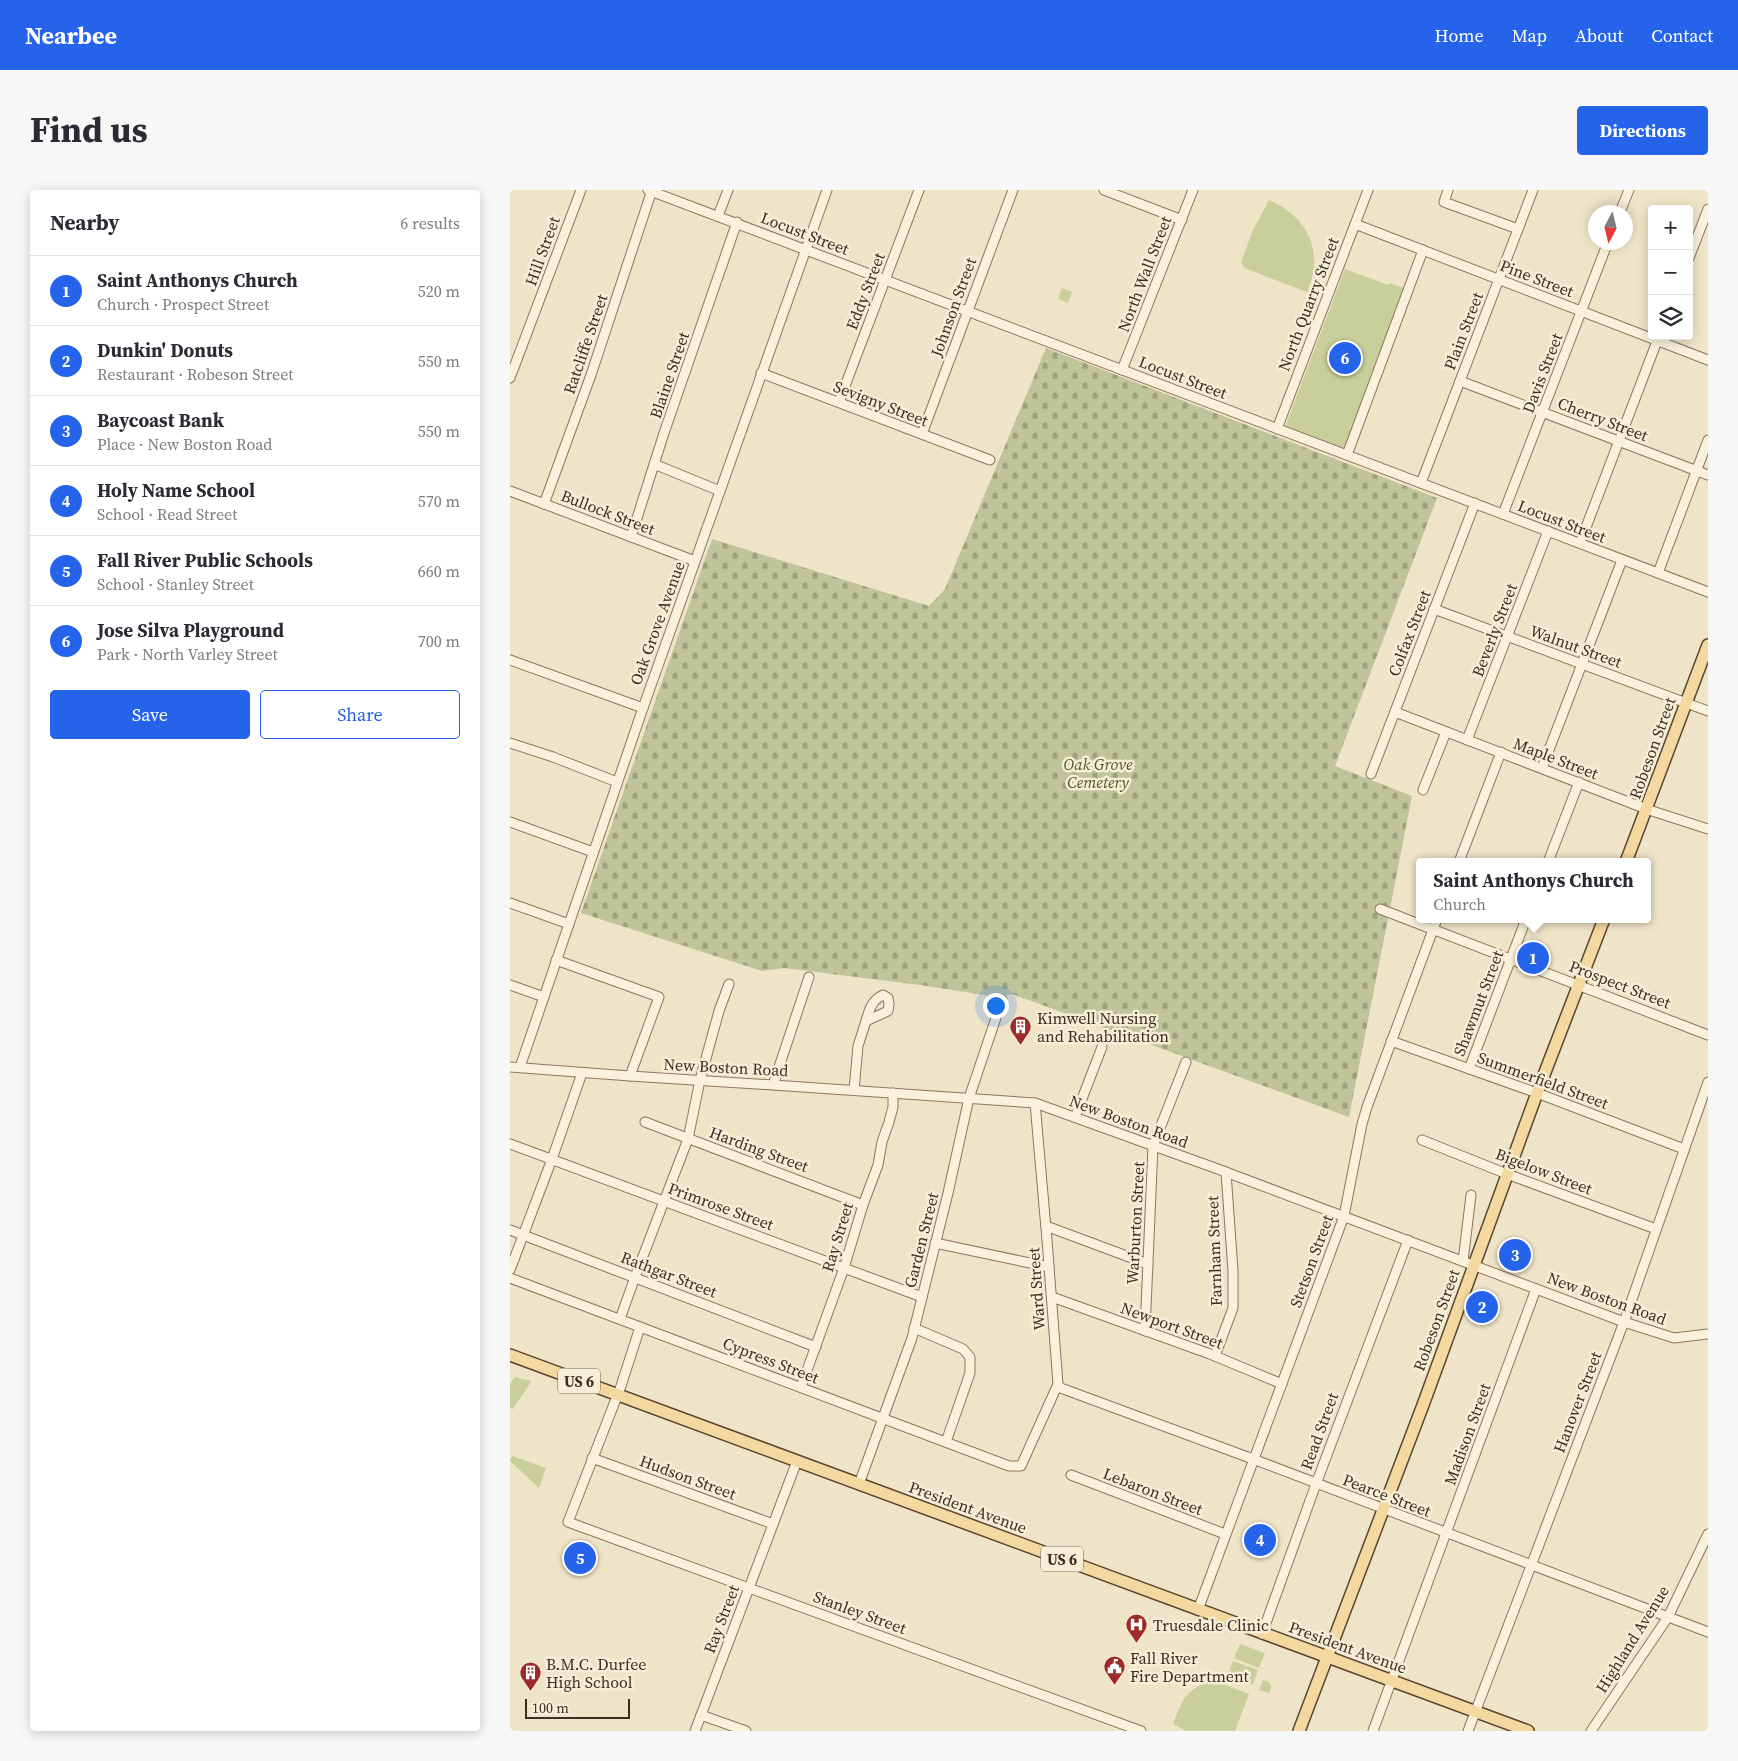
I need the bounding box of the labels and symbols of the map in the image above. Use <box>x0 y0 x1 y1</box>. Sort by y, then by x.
north arrow <box>1588 205 1633 250</box>
street label: Locust Street <box>758 206 853 260</box>
street label: North Wall Street <box>1112 212 1177 335</box>
street label: Hill Street <box>519 213 565 289</box>
street label: North Quarry Street <box>1272 233 1344 374</box>
street label: Eddy Street <box>840 249 890 333</box>
street label: Johnson Street <box>925 254 981 361</box>
street label: Pine Street <box>1497 254 1578 302</box>
street label: Plain Street <box>1438 288 1488 373</box>
street label: Ratcliffe Street <box>558 290 613 397</box>
street label: Blaine Street <box>644 328 694 421</box>
street label: Davis Street <box>1517 329 1568 416</box>
pin: 6 <box>1329 339 1361 377</box>
street label: Locust Street <box>1136 350 1231 404</box>
street label: Sevigny Street <box>830 375 932 431</box>
street label: Cherry Street <box>1555 392 1652 447</box>
street label: Bullock Street <box>558 484 659 540</box>
street label: Locust Street <box>1515 494 1610 548</box>
street label: Oak Grove Avenue <box>624 558 690 688</box>
street label: Beverly Street <box>1466 579 1522 680</box>
street label: Colfax Street <box>1382 586 1436 679</box>
street label: Walnut Street <box>1527 619 1626 673</box>
street label: Robeson Street <box>1623 693 1681 802</box>
street label: Maple Street <box>1510 732 1602 785</box>
park label: Oak Grove Cemetery <box>1064 753 1133 793</box>
pin: 1 <box>1517 939 1549 977</box>
street label: Shawmut Street <box>1448 946 1509 1059</box>
street label: Prospect Street <box>1566 955 1675 1014</box>
your location <box>983 993 1009 1019</box>
place label: Kimwell Nursing and Rehabilitation <box>1037 1007 1169 1047</box>
building icon: Kimwell Nursing and Rehabilitation <box>1009 1015 1033 1046</box>
street label: Summerfield Street <box>1475 1046 1612 1114</box>
street label: New Boston Road <box>663 1053 789 1081</box>
street label: New Boston Road <box>1067 1089 1191 1153</box>
street label: Harding Street <box>706 1121 812 1177</box>
street label: Bigelow Street <box>1493 1142 1596 1200</box>
street label: Warburton Street <box>1121 1160 1149 1285</box>
street label: Primrose Street <box>665 1177 778 1236</box>
street label: Garden Street <box>899 1189 944 1290</box>
street label: Farnham Street <box>1201 1195 1227 1307</box>
street label: Ray Street <box>816 1199 858 1274</box>
street label: Stetson Street <box>1284 1211 1338 1310</box>
pin: 3 <box>1499 1236 1531 1274</box>
street label: Rathgar Street <box>618 1246 721 1303</box>
street label: Ward Street <box>1022 1246 1050 1331</box>
street label: Robeson Street <box>1407 1265 1465 1374</box>
street label: New Boston Road <box>1545 1266 1669 1330</box>
pin: 2 <box>1466 1288 1498 1326</box>
street label: Newport Street <box>1118 1296 1227 1354</box>
street label: Cypress Street <box>720 1332 823 1389</box>
street label: Hanover Street <box>1548 1348 1607 1456</box>
road number: US 6 <box>558 1368 600 1394</box>
street label: Madison Street <box>1438 1379 1496 1488</box>
street label: Read Street <box>1295 1389 1343 1473</box>
street label: Hudson Street <box>637 1449 740 1505</box>
street label: Lebaron Street <box>1100 1462 1207 1520</box>
street label: Pearce Street <box>1340 1468 1435 1522</box>
street label: President Avenue <box>906 1475 1030 1539</box>
pin: 4 <box>1244 1521 1276 1559</box>
pin: 5 <box>564 1539 596 1577</box>
road number: US 6 <box>1041 1546 1083 1572</box>
street label: Ray Street <box>698 1581 744 1656</box>
street label: Highland Avenue <box>1590 1581 1674 1697</box>
street label: Stanley Street <box>811 1585 910 1639</box>
hospital icon: Truesdale Clinic <box>1125 1613 1149 1644</box>
place label: Truesdale Clinic <box>1153 1614 1269 1636</box>
street label: President Avenue <box>1286 1615 1410 1679</box>
place label: Fall River Fire Department <box>1130 1647 1250 1687</box>
place label: B.M.C. Durfee High School <box>546 1653 647 1693</box>
public building icon: Fall River Fire Department <box>1102 1655 1126 1686</box>
building icon: B.M.C. Durfee High School <box>518 1661 542 1692</box>
scale bar <box>525 1696 630 1719</box>

